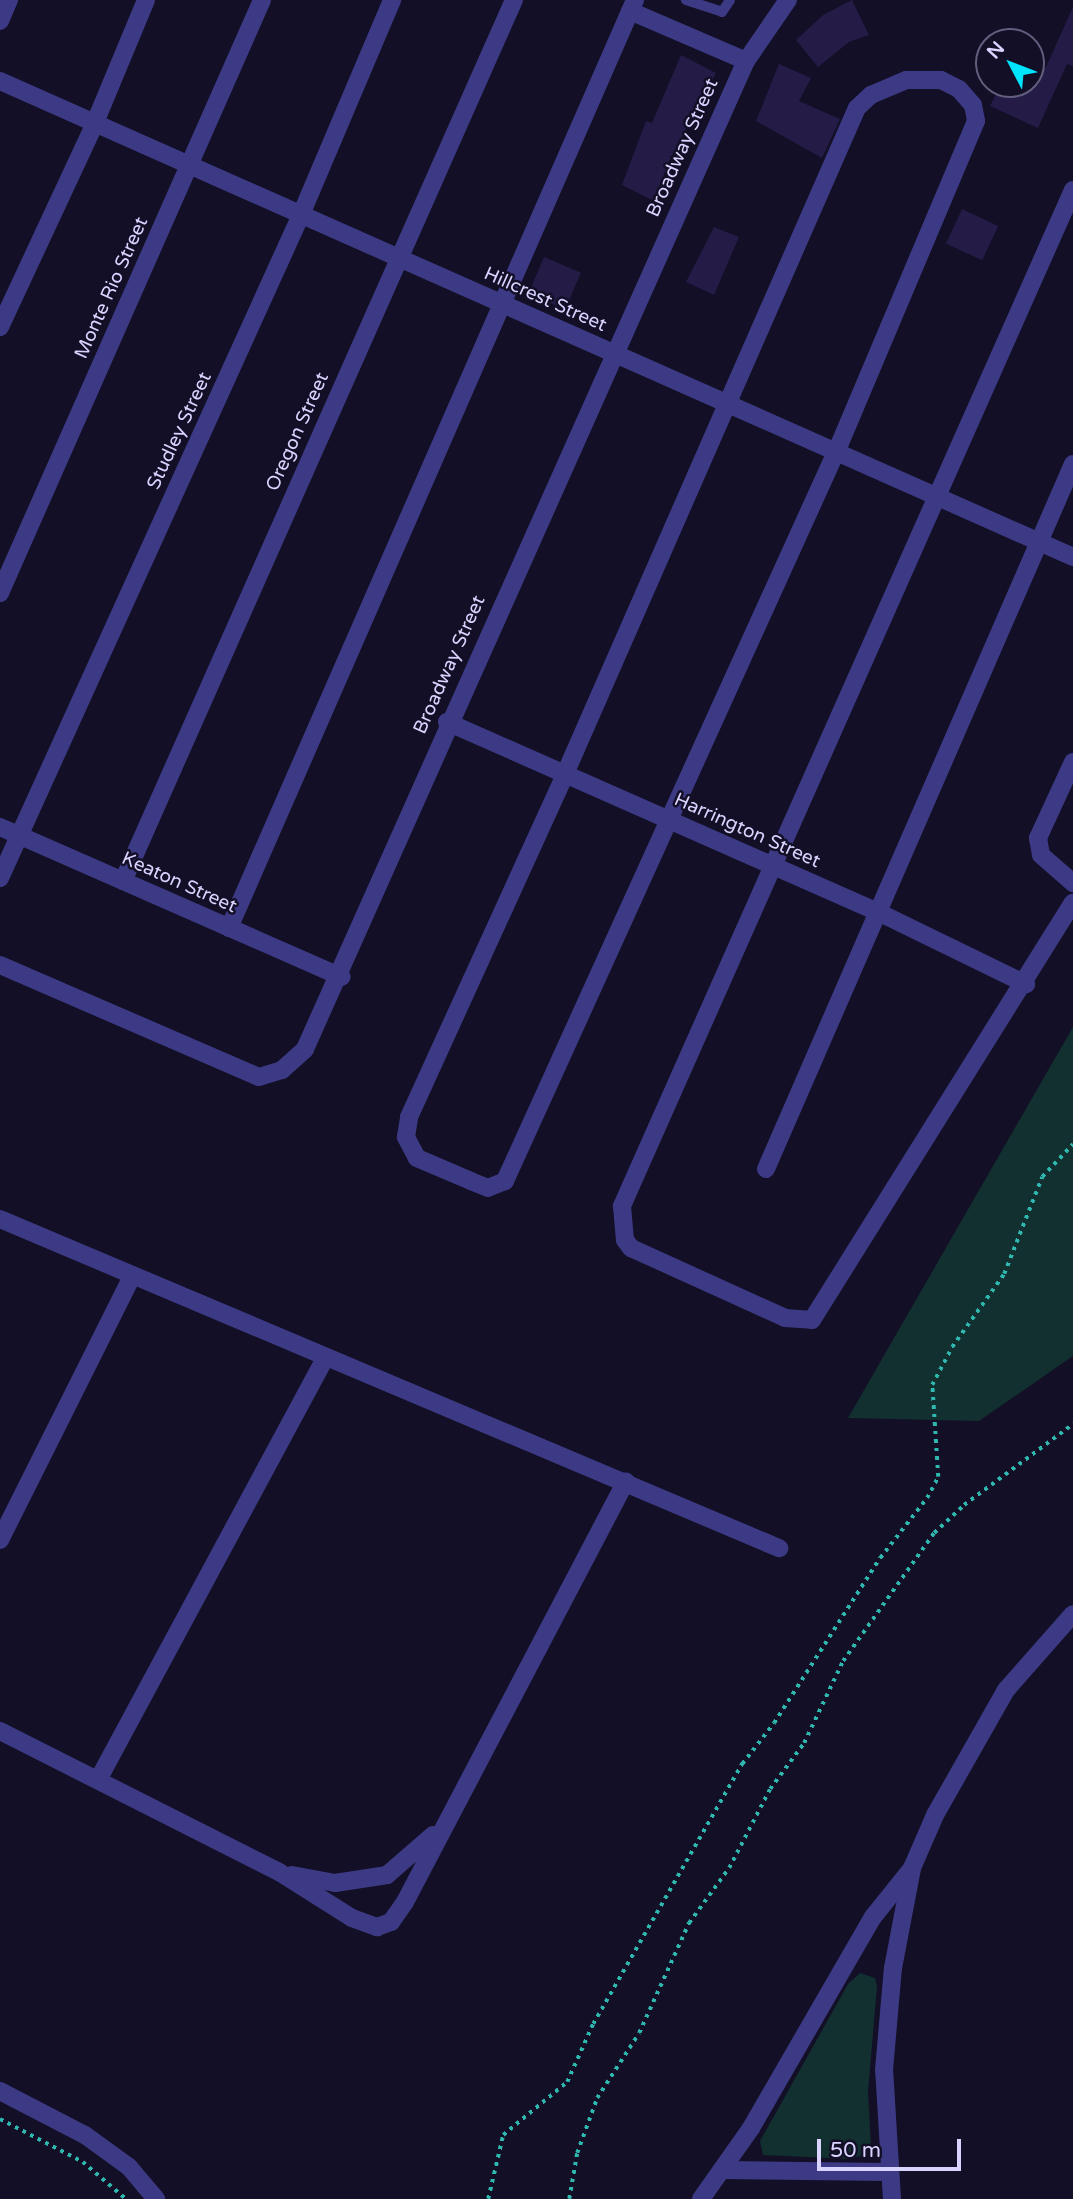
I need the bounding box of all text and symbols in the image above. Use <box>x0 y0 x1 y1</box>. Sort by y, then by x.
north arrow <box>975 28 1045 98</box>
text: N <box>983 37 1009 63</box>
street label: Broadway Street <box>642 75 724 221</box>
street label: Monte Rio Street <box>70 214 154 362</box>
street label: Hillcrest Street <box>480 263 610 337</box>
street label: Studley Street <box>143 369 217 493</box>
street label: Oregon Street <box>262 369 334 495</box>
street label: Broadway Street <box>409 592 491 738</box>
street label: Harrington Street <box>670 789 824 873</box>
street label: Keaton Street <box>118 847 240 919</box>
scale bar <box>821 2126 964 2170</box>
text: 50 m <box>830 2138 881 2163</box>

